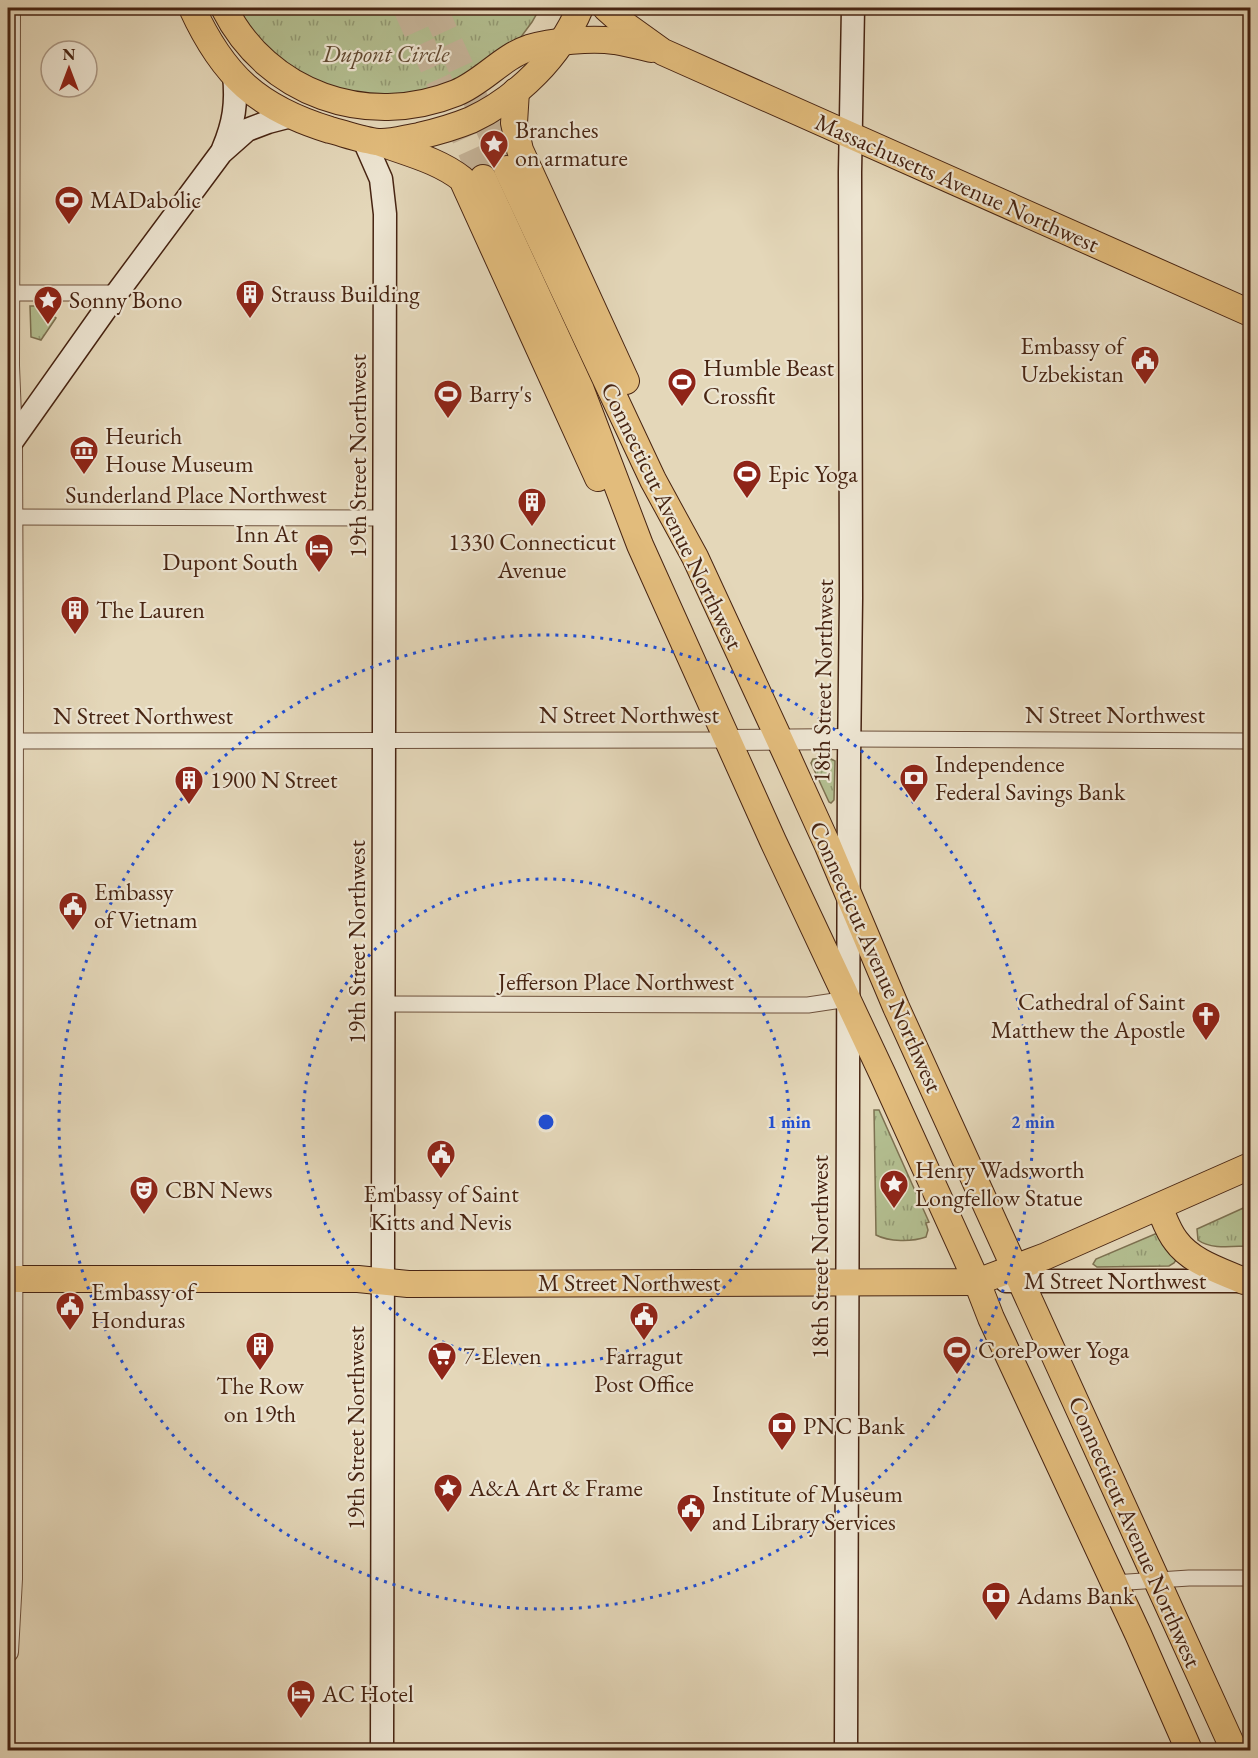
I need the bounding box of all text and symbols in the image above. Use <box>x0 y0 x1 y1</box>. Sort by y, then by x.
park label: Dupont Circle <box>321 38 450 69</box>
north arrow <box>39 39 99 99</box>
text: N <box>63 44 76 65</box>
street label: Massachusetts Avenue Northwest <box>810 106 1104 259</box>
place label: Branches on armature <box>515 114 628 173</box>
place icon: Branches on armature <box>478 128 510 170</box>
sports icon: MADabolic <box>53 184 85 226</box>
place label: MADabolic <box>90 184 201 215</box>
building icon: Strauss Building <box>234 278 266 320</box>
place label: Strauss Building <box>271 278 420 309</box>
place icon: Sonny Bono <box>32 284 64 326</box>
place label: Sonny Bono <box>69 284 182 315</box>
place label: Embassy of Uzbekistan <box>1020 330 1127 389</box>
public building icon: Embassy of Uzbekistan <box>1129 344 1161 386</box>
place label: Humble Beast Crossfit <box>703 352 834 411</box>
street label: 19th Street Northwest <box>342 354 373 558</box>
sports icon: Humble Beast Crossfit <box>666 366 698 408</box>
street label: Connecticut Avenue Northwest <box>594 377 751 655</box>
sports icon: Barry's <box>432 378 464 420</box>
place label: Barry's <box>469 378 532 409</box>
place label: Heurich House Museum <box>105 420 254 479</box>
museum icon: Heurich House Museum <box>68 434 100 476</box>
sports icon: Epic Yoga <box>731 458 763 500</box>
place label: Epic Yoga <box>768 458 858 489</box>
street label: Sunderland Place Northwest <box>65 479 327 510</box>
building icon: 1330 Connecticut Avenue <box>516 486 548 528</box>
place label: Inn At Dupont South <box>162 518 298 577</box>
place label: 1330 Connecticut Avenue <box>448 526 616 585</box>
hotel icon: Inn At Dupont South <box>303 532 335 574</box>
street label: 18th Street Northwest <box>805 578 840 783</box>
building icon: The Lauren <box>59 594 91 636</box>
place label: The Lauren <box>96 594 205 625</box>
street label: N Street Northwest <box>539 699 719 730</box>
street label: N Street Northwest <box>1025 699 1205 730</box>
street label: N Street Northwest <box>53 700 233 731</box>
place label: Independence Federal Savings Bank <box>935 748 1126 807</box>
bank icon: Independence Federal Savings Bank <box>898 762 930 804</box>
building icon: 1900 N Street <box>173 764 205 806</box>
place label: 1900 N Street <box>210 764 338 795</box>
street label: Connecticut Avenue Northwest <box>803 816 951 1098</box>
street label: 19th Street Northwest <box>341 840 372 1044</box>
place label: Embassy of Vietnam <box>94 876 198 935</box>
public building icon: Embassy of Vietnam <box>57 890 89 932</box>
street label: Jefferson Place Northwest <box>496 966 734 997</box>
place label: Cathedral of Saint Matthew the Apostle <box>991 986 1185 1045</box>
church icon: Cathedral of Saint Matthew the Apostle <box>1190 1000 1222 1042</box>
text: 1 min <box>767 1110 811 1133</box>
text: 2 min <box>1011 1110 1055 1133</box>
centre of rings <box>536 1112 556 1132</box>
public building icon: Embassy of Saint Kitts and Nevis <box>425 1138 457 1180</box>
place label: Henry Wadsworth Longfellow Statue <box>915 1154 1085 1213</box>
street label: 18th Street Northwest <box>804 1155 835 1359</box>
place icon: Henry Wadsworth Longfellow Statue <box>878 1168 910 1210</box>
theatre icon: CBN News <box>128 1174 160 1216</box>
place label: CBN News <box>165 1174 273 1205</box>
place label: Embassy of Saint Kitts and Nevis <box>363 1178 519 1237</box>
street label: M Street Northwest <box>1024 1265 1207 1296</box>
street label: M Street Northwest <box>538 1267 721 1298</box>
place label: Embassy of Honduras <box>91 1276 198 1335</box>
public building icon: Embassy of Honduras <box>54 1290 86 1332</box>
public building icon: Farragut Post Office <box>628 1300 660 1342</box>
street label: 19th Street Northwest <box>340 1326 371 1530</box>
building icon: The Row on 19th <box>244 1330 276 1372</box>
sports icon: CorePower Yoga <box>941 1334 973 1376</box>
place label: CorePower Yoga <box>978 1334 1130 1365</box>
supermarket icon: 7-Eleven <box>426 1340 458 1382</box>
place label: 7-Eleven <box>463 1340 542 1371</box>
place label: Farragut Post Office <box>594 1340 694 1399</box>
place label: The Row on 19th <box>216 1370 304 1429</box>
street label: Connecticut Avenue Northwest <box>1062 1391 1210 1673</box>
bank icon: PNC Bank <box>766 1410 798 1452</box>
place label: PNC Bank <box>803 1410 905 1441</box>
place icon: A&A Art & Frame <box>432 1472 464 1514</box>
place label: A&A Art & Frame <box>468 1472 643 1503</box>
place label: Institute of Museum and Library Services <box>712 1478 903 1537</box>
public building icon: Institute of Museum and Library Services <box>675 1492 707 1534</box>
bank icon: Adams Bank <box>980 1580 1012 1622</box>
place label: Adams Bank <box>1016 1580 1135 1611</box>
hotel icon: AC Hotel <box>285 1678 317 1720</box>
place label: AC Hotel <box>321 1678 414 1709</box>

